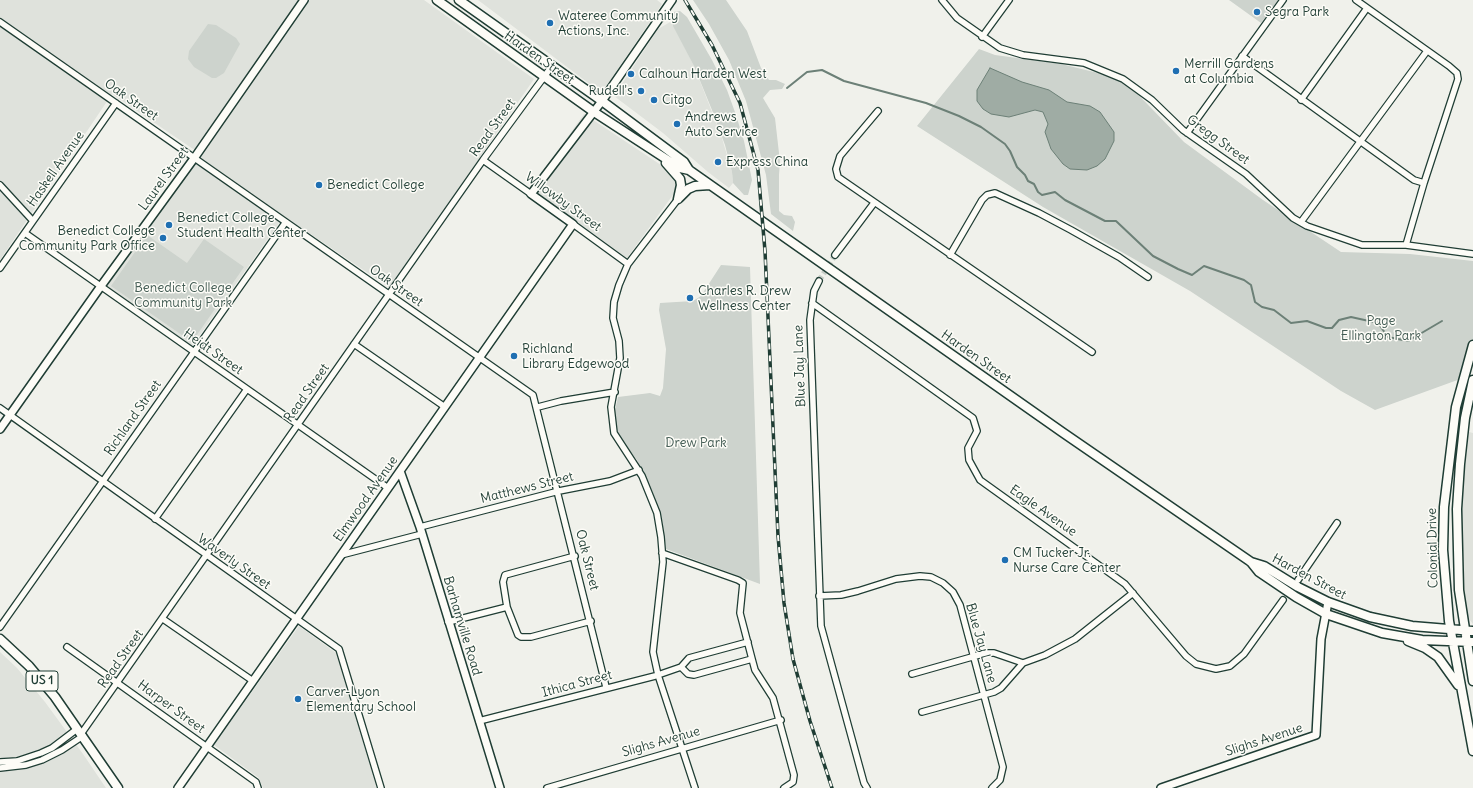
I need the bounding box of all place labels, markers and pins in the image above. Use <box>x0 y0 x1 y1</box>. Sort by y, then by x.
place label: Segra Park <box>1265 4 1329 20</box>
marker: Segra Park <box>1252 7 1262 17</box>
place label: Wateree Community Actions, Inc. <box>558 8 678 39</box>
marker: Wateree Community Actions, Inc. <box>545 18 555 28</box>
place label: Merrill Gardens at Columbia <box>1184 56 1274 87</box>
place label: Calhoun Harden West <box>639 66 767 82</box>
marker: Merrill Gardens at Columbia <box>1171 66 1181 76</box>
marker: Calhoun Harden West <box>626 69 636 79</box>
place label: Rudell's <box>588 83 633 99</box>
marker: Rudell's <box>636 86 646 96</box>
place label: Citgo <box>662 92 692 108</box>
marker: Citgo <box>649 95 659 105</box>
place label: Andrews Auto Service <box>685 109 758 140</box>
marker: Andrews Auto Service <box>672 119 682 129</box>
place label: Express China <box>726 154 808 170</box>
marker: Express China <box>713 157 723 167</box>
place label: Benedict College <box>327 177 425 193</box>
marker: Benedict College <box>314 180 324 190</box>
place label: Benedict College Student Health Center <box>177 210 306 241</box>
marker: Benedict College Student Health Center <box>164 220 174 230</box>
place label: Benedict College Community Park Office <box>19 223 155 254</box>
marker: Benedict College Community Park Office <box>158 233 168 243</box>
place label: Charles R. Drew Wellness Center <box>698 283 791 314</box>
marker: Charles R. Drew Wellness Center <box>685 293 695 303</box>
place label: Richland Library Edgewood <box>522 341 629 372</box>
marker: Richland Library Edgewood <box>509 351 519 361</box>
place label: CM Tucker Jr. Nurse Care Center <box>1013 545 1121 576</box>
marker: CM Tucker Jr. Nurse Care Center <box>1000 555 1010 565</box>
place label: Carver-Lyon Elementary School <box>306 684 416 715</box>
marker: Carver-Lyon Elementary School <box>293 694 303 704</box>

